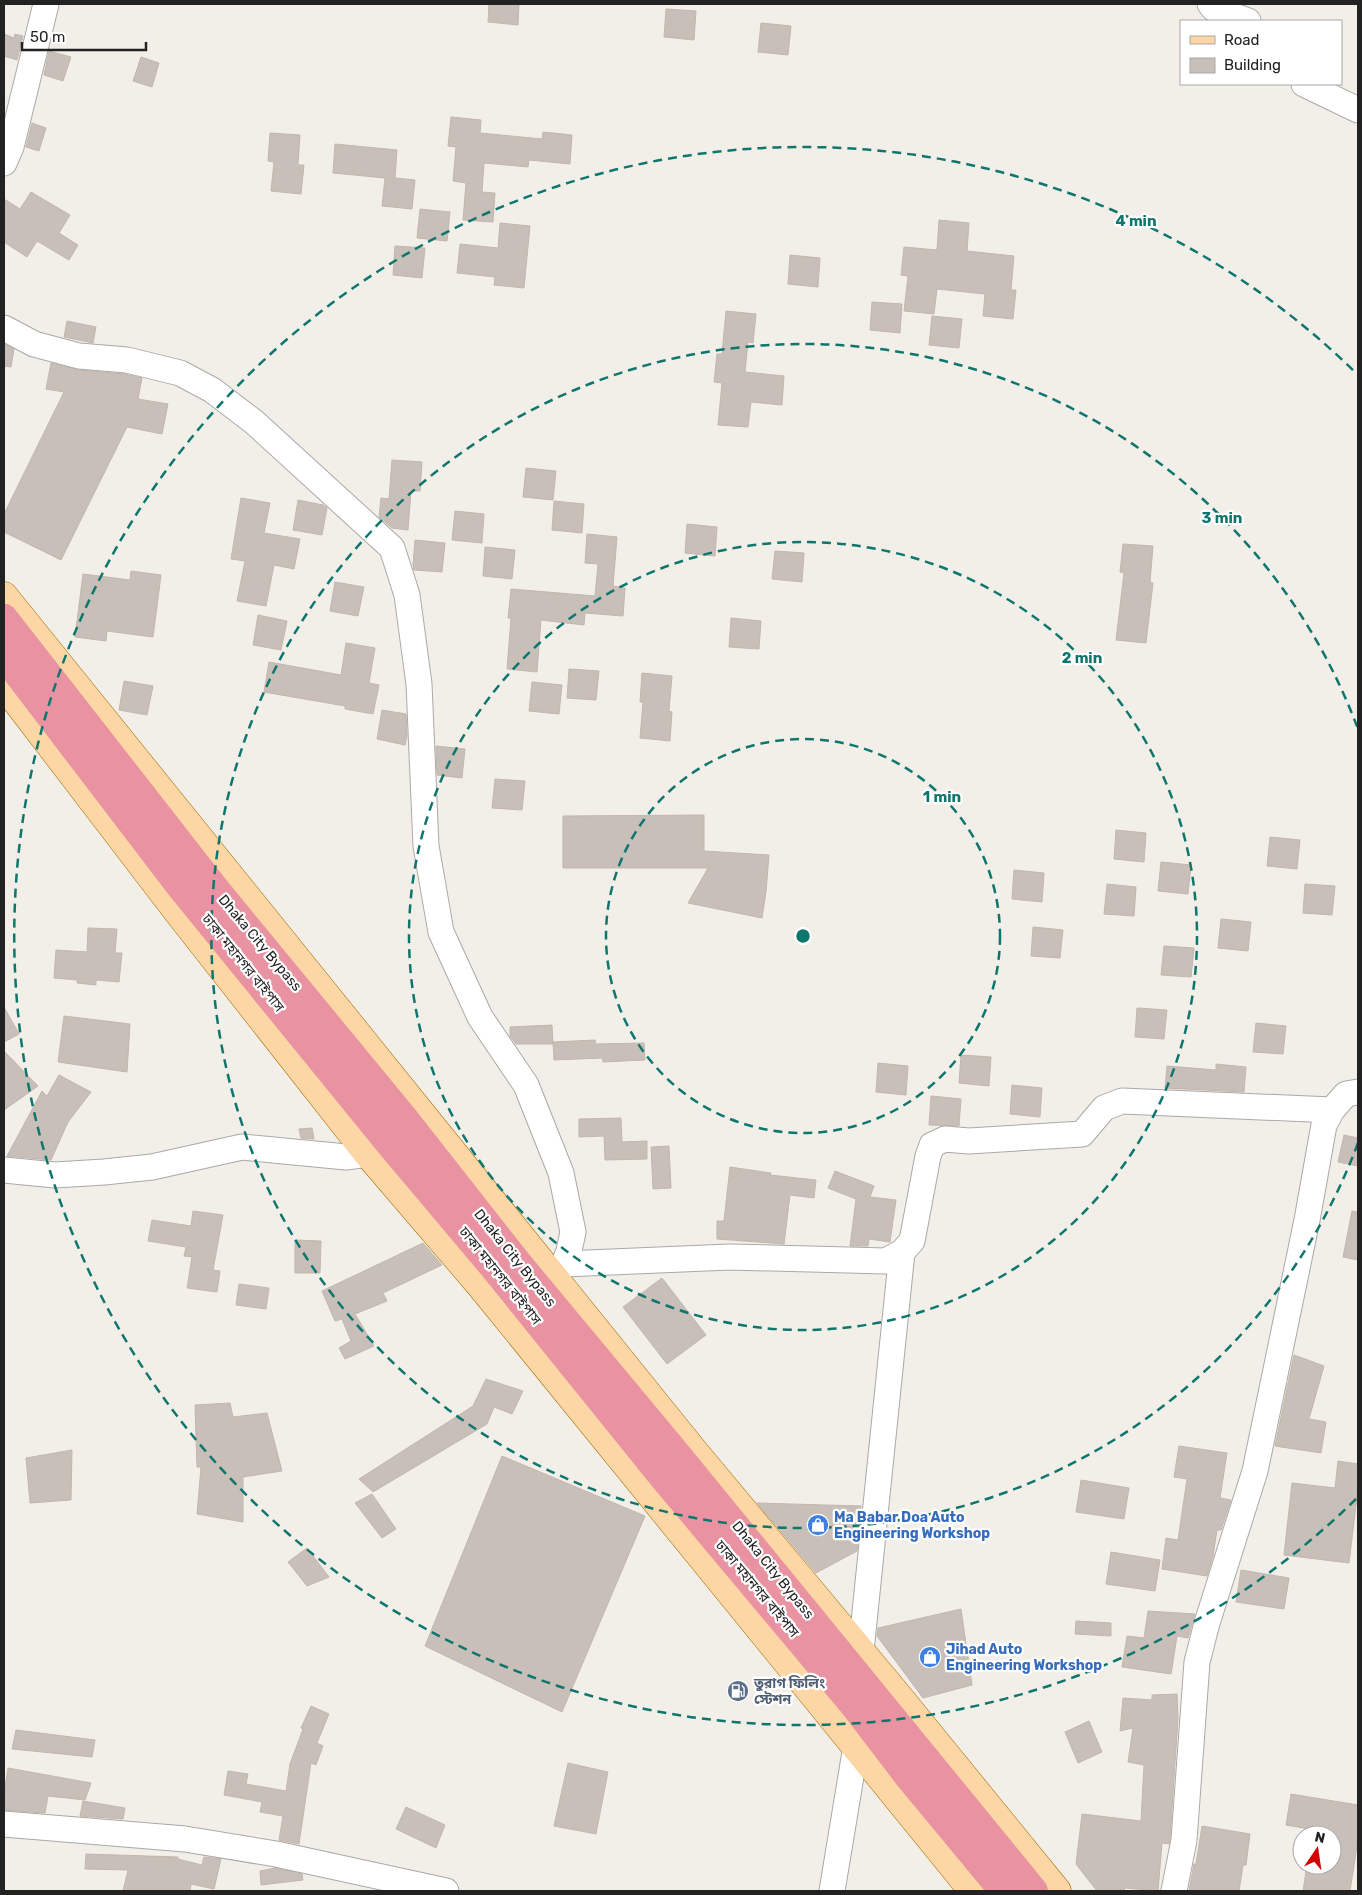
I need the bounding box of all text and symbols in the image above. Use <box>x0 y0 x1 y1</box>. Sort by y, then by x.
scale bar <box>22 20 146 52</box>
legend <box>1180 20 1342 85</box>
text: 50 m <box>30 28 65 46</box>
text: Road <box>1224 31 1260 49</box>
text: Building <box>1224 56 1281 74</box>
text: 4 min <box>1115 212 1157 230</box>
text: 3 min <box>1202 509 1242 527</box>
text: 2 min <box>1062 649 1102 667</box>
text: 1 min <box>923 788 961 806</box>
street label: Dhaka City Bypass <box>215 891 305 995</box>
street label: ঢাকা মহানগর বাইপাস <box>198 910 288 1016</box>
centre of rings <box>794 927 812 945</box>
street label: Dhaka City Bypass <box>470 1206 560 1310</box>
street label: ঢাকা মহানগর বাইপাস <box>455 1223 545 1329</box>
place label: Ma Babar Doa Auto Engineering Workshop <box>834 1509 990 1542</box>
shop icon: Ma Babar Doa Auto Engineering Workshop <box>806 1513 830 1537</box>
street label: Dhaka City Bypass <box>728 1518 818 1622</box>
street label: ঢাকা মহানগর বাইপাস <box>711 1536 803 1641</box>
place label: Jihad Auto Engineering Workshop <box>946 1641 1102 1674</box>
shop icon: Jihad Auto Engineering Workshop <box>918 1645 942 1669</box>
place label: তুরাগ ফিলিং স্টেশন <box>753 1675 826 1708</box>
fuel station icon: তুরাগ ফিলিং স্টেশন <box>726 1679 750 1703</box>
north arrow <box>1292 1825 1342 1875</box>
text: N <box>1313 1828 1327 1847</box>

